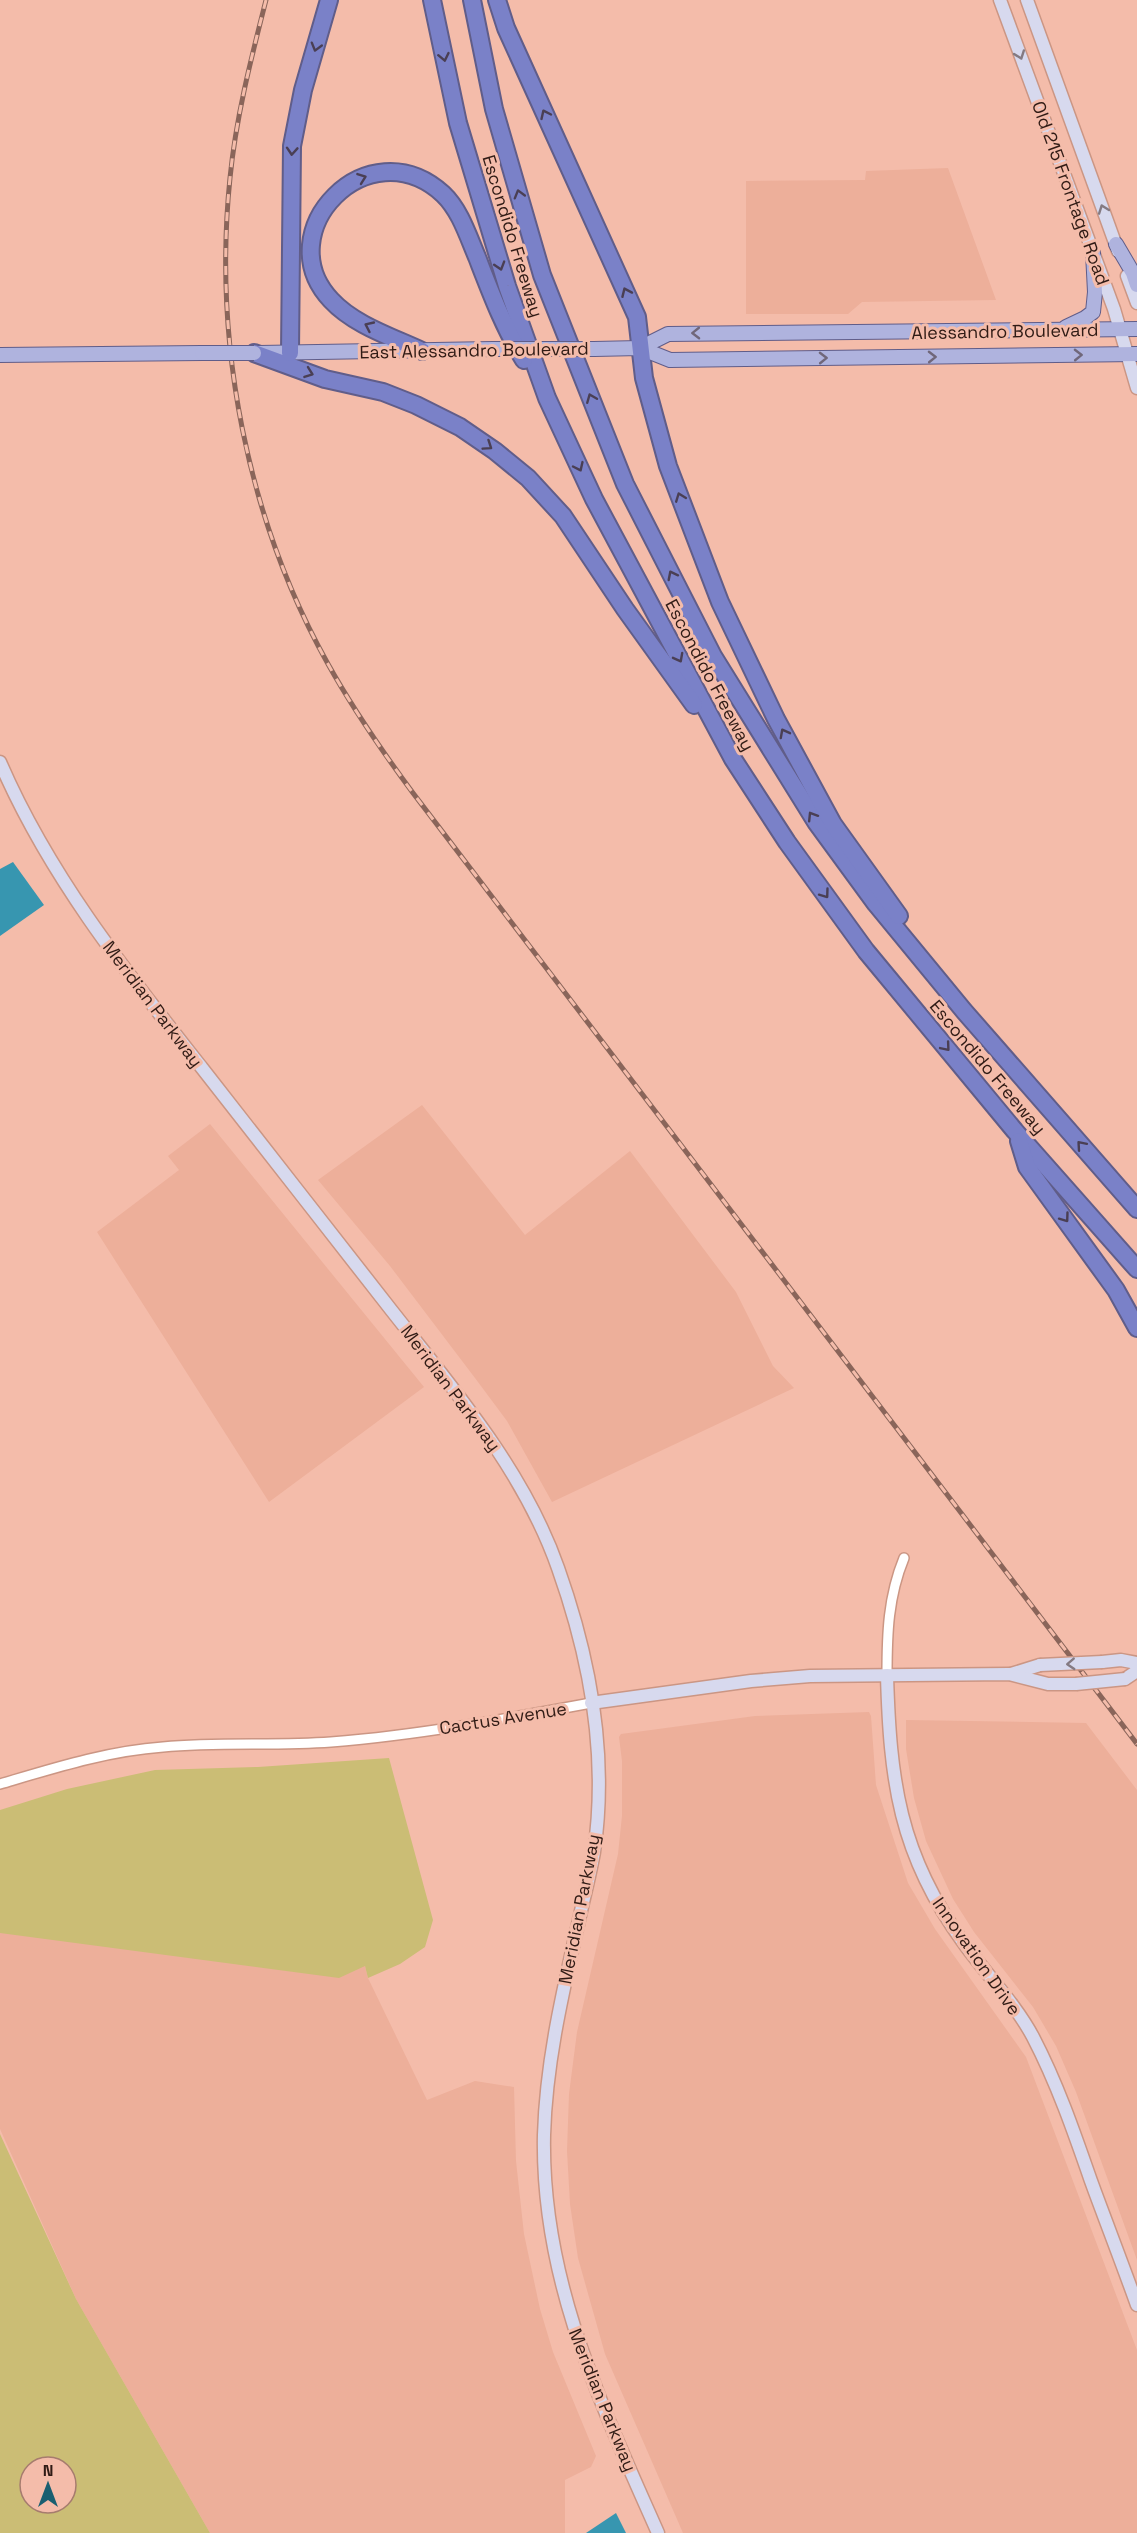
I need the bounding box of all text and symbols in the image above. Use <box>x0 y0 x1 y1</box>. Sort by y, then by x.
one-way arrow <box>311 41 323 52</box>
one-way arrow <box>1013 49 1026 60</box>
one-way arrow <box>437 52 450 62</box>
street label: Old 215 Frontage Road <box>1027 98 1115 288</box>
one-way arrow <box>541 110 553 121</box>
one-way arrow <box>286 146 299 155</box>
street label: Escondido Freeway <box>477 152 549 320</box>
one-way arrow <box>356 173 367 186</box>
one-way arrow <box>514 189 526 200</box>
one-way arrow <box>1097 204 1110 214</box>
one-way arrow <box>493 260 505 270</box>
one-way arrow <box>621 287 633 298</box>
street label: Alessandro Boulevard <box>911 318 1099 344</box>
one-way arrow <box>364 321 375 333</box>
one-way arrow <box>691 327 700 339</box>
street label: East Alessandro Boulevard <box>359 336 589 364</box>
one-way arrow <box>1074 349 1083 361</box>
one-way arrow <box>928 351 937 363</box>
one-way arrow <box>818 352 827 364</box>
one-way arrow <box>302 366 313 378</box>
one-way arrow <box>586 393 598 404</box>
one-way arrow <box>481 439 492 450</box>
one-way arrow <box>571 460 583 471</box>
one-way arrow <box>675 493 687 504</box>
one-way arrow <box>667 570 679 581</box>
street label: Escondido Freeway <box>660 595 760 755</box>
one-way arrow <box>672 652 683 662</box>
one-way arrow <box>780 729 791 740</box>
one-way arrow <box>809 811 820 822</box>
one-way arrow <box>818 888 829 899</box>
street label: Meridian Parkway <box>98 936 208 1072</box>
street label: Escondido Freeway <box>925 995 1051 1139</box>
one-way arrow <box>938 1041 949 1052</box>
one-way arrow <box>1077 1141 1088 1152</box>
one-way arrow <box>1057 1211 1068 1222</box>
street label: Meridian Parkway <box>396 1320 506 1456</box>
one-way arrow <box>1067 1657 1076 1670</box>
street label: Cactus Avenue <box>438 1697 568 1739</box>
street label: Meridian Parkway <box>553 1832 605 1986</box>
street label: Innovation Drive <box>928 1892 1026 2020</box>
street label: Meridian Parkway <box>564 2325 642 2475</box>
north arrow <box>18 2455 78 2515</box>
text: N <box>43 2460 53 2481</box>

